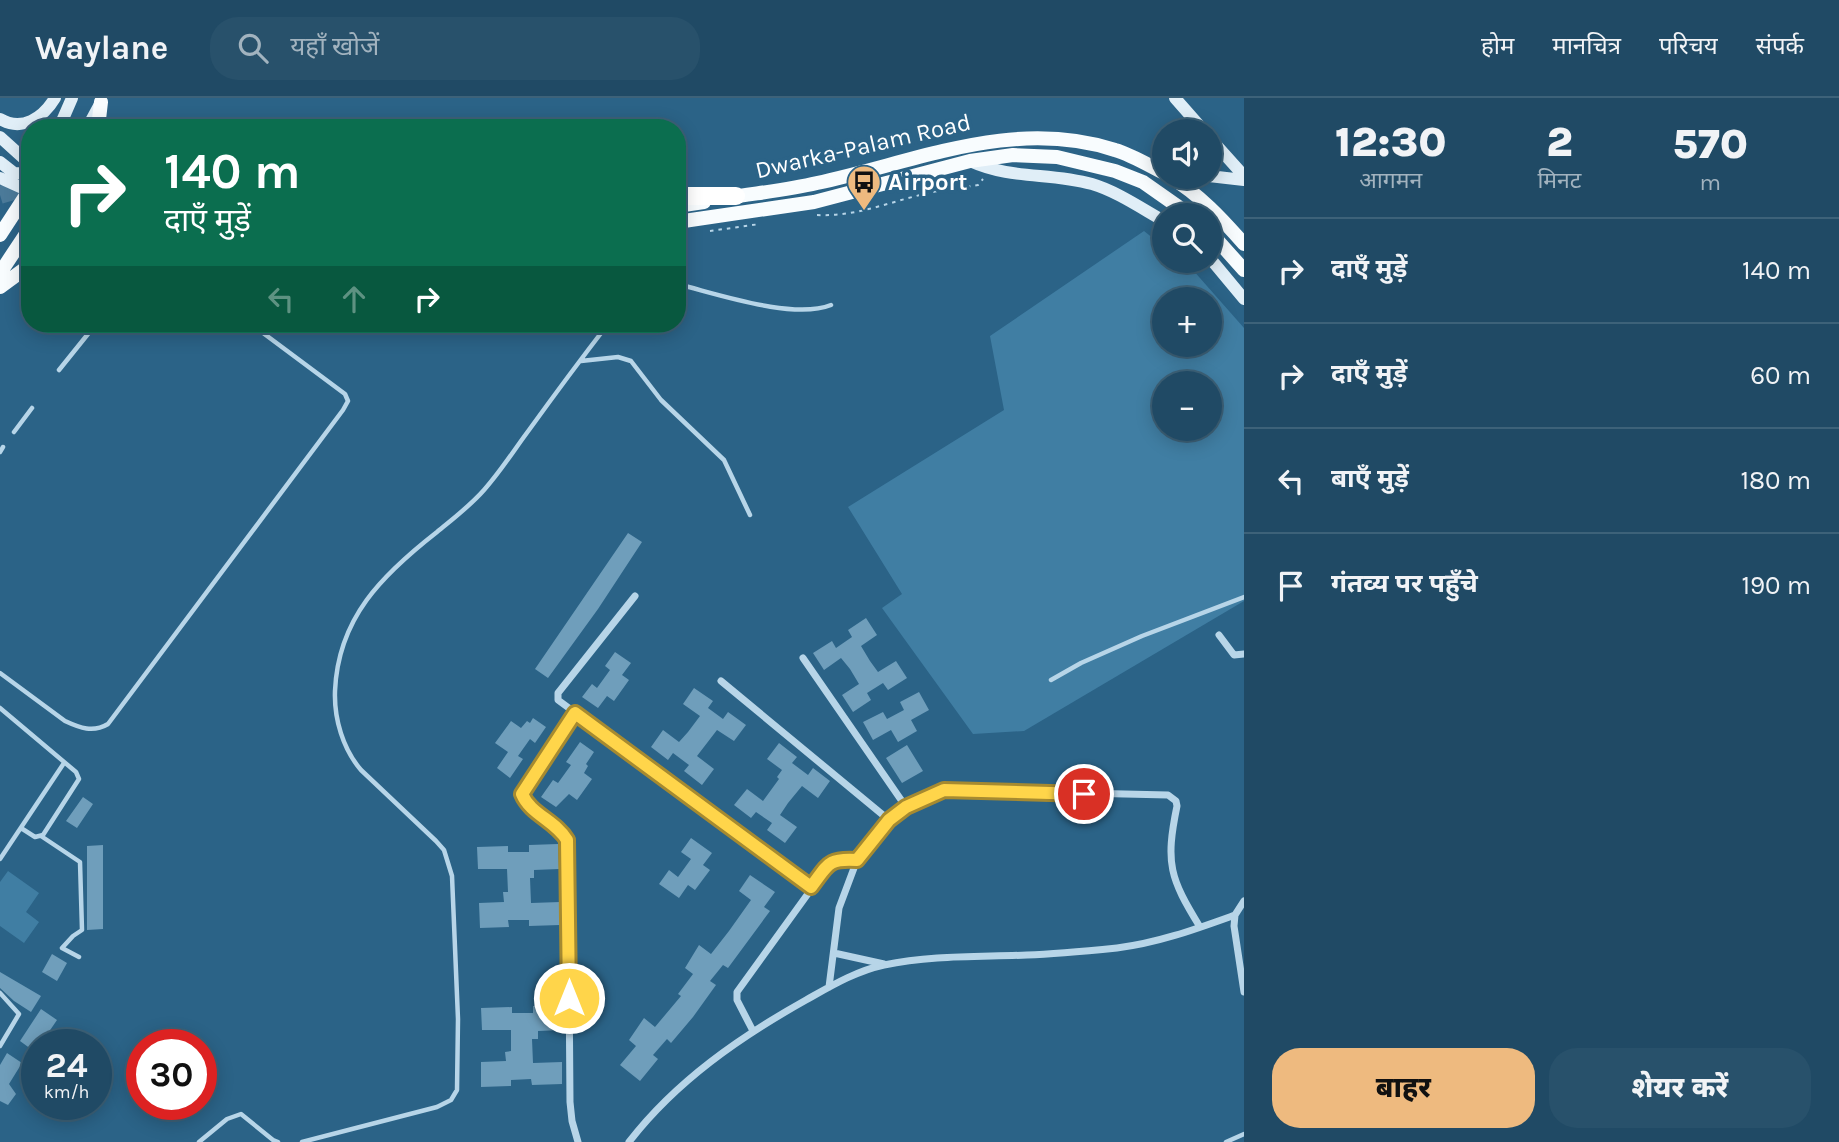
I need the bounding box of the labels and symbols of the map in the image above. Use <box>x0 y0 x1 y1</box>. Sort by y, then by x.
street label: Dwarka-Palam Road <box>753 108 973 184</box>
bus stop icon: Airport <box>845 163 883 212</box>
place label: Airport <box>888 168 967 196</box>
pin <box>1054 764 1114 824</box>
position arrow <box>532 961 606 1035</box>
speed limit sign: 30 <box>126 1029 217 1120</box>

